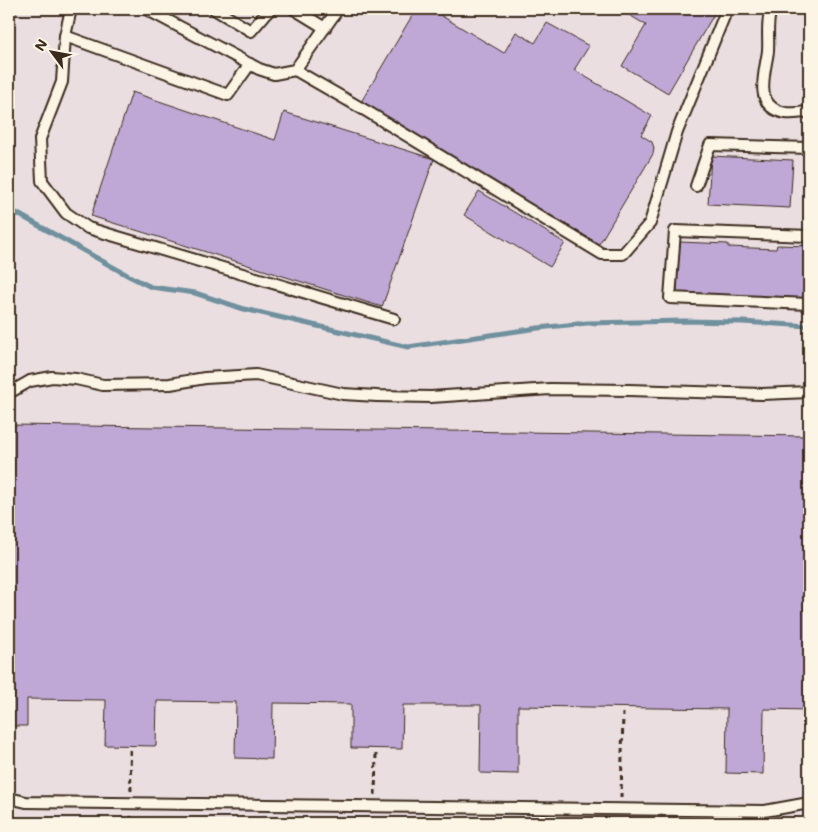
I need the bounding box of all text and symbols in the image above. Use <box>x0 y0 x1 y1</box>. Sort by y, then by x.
north arrow <box>28 28 78 78</box>
text: N <box>30 35 51 54</box>

